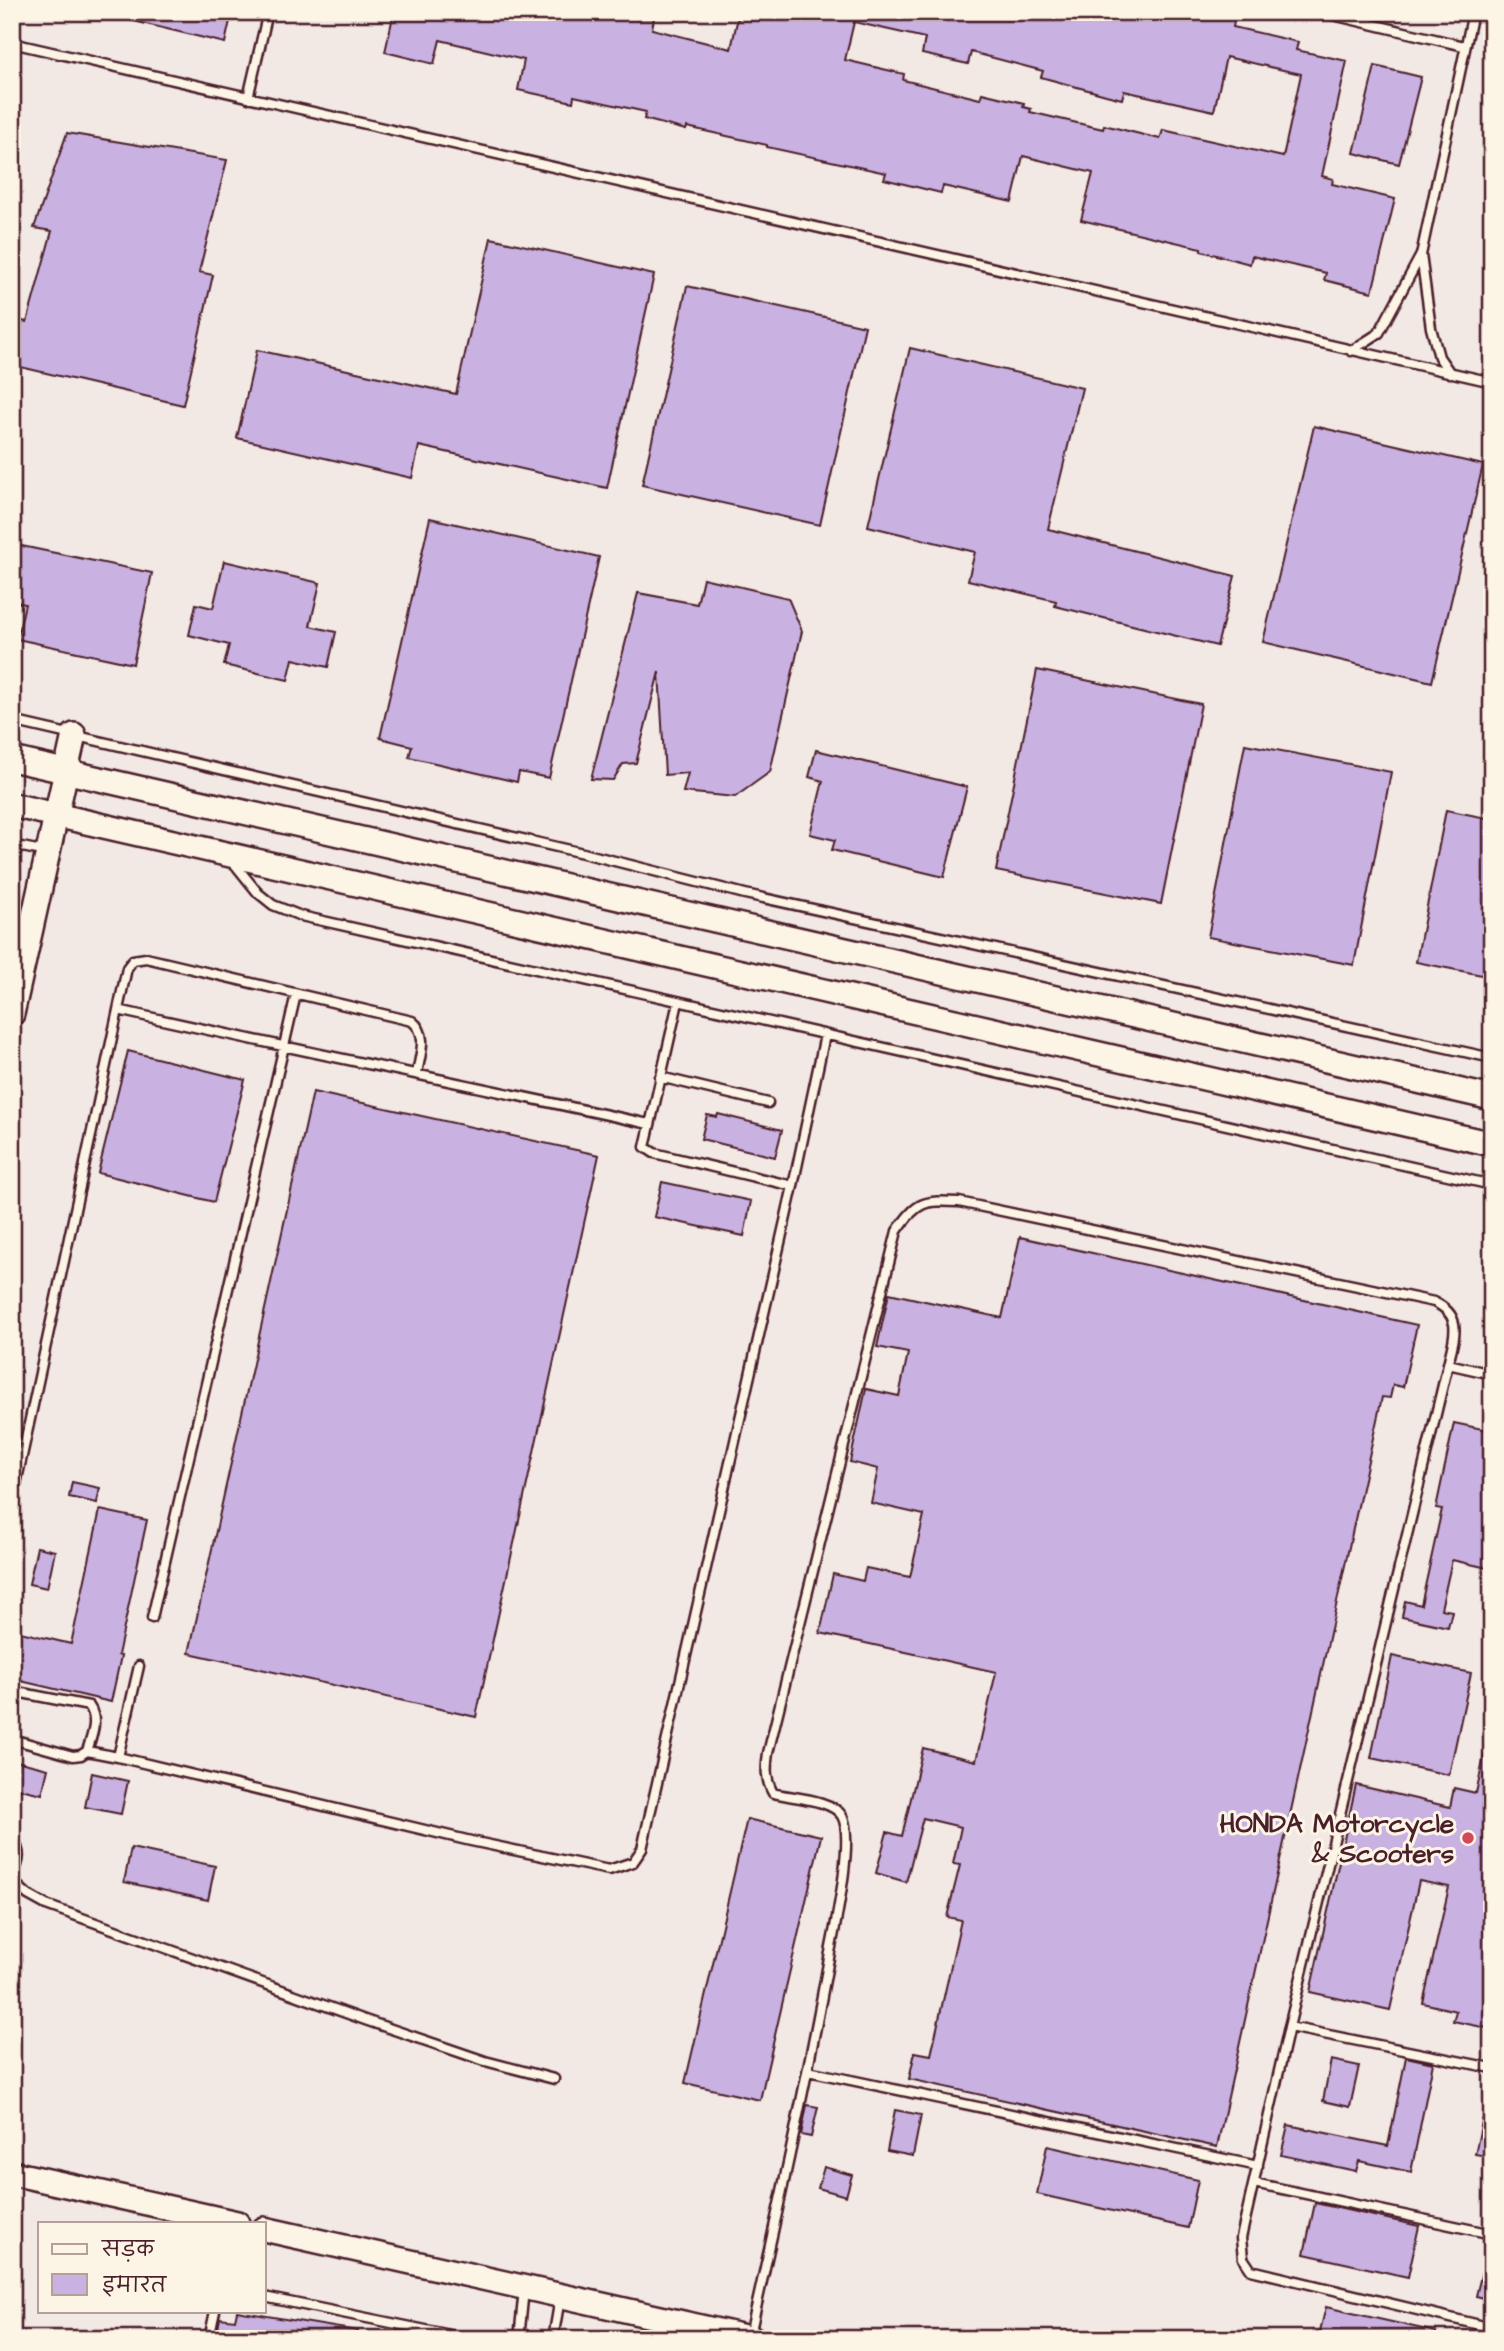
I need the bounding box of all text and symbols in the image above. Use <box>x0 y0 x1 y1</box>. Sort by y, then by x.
place label: HONDA Motorcycle & Scooters <box>1220 1806 1454 1872</box>
marker: HONDA Motorcycle & Scooters <box>1460 1830 1476 1846</box>
legend <box>38 2222 266 2312</box>
text: सड़क <box>101 2235 155 2264</box>
text: इमारत <box>102 2271 168 2300</box>

